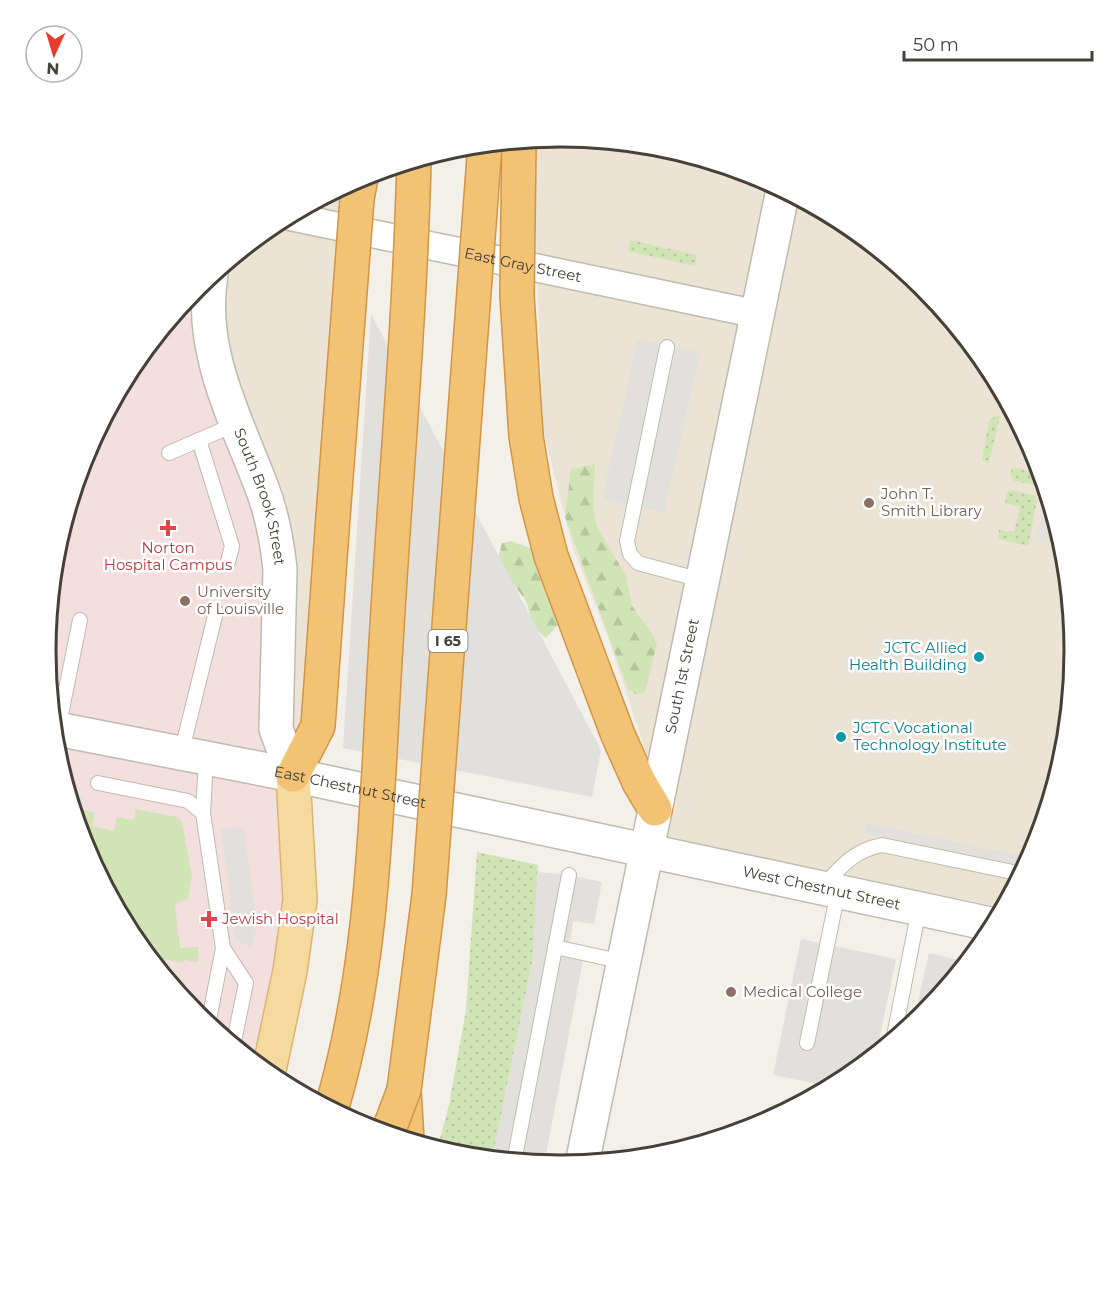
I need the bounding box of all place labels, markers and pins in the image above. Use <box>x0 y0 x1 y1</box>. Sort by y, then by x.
place label: John T. Smith Library <box>880 484 982 520</box>
marker: John T. Smith Library <box>862 496 876 510</box>
marker: Norton Hospital Campus <box>159 519 177 537</box>
place label: Norton Hospital Campus <box>104 538 232 574</box>
place label: University of Louisville <box>197 582 284 618</box>
marker: University of Louisville <box>178 594 192 608</box>
place label: JCTC Allied Health Building <box>849 638 967 674</box>
marker: JCTC Allied Health Building <box>972 650 986 664</box>
place label: JCTC Vocational Technology Institute <box>852 718 1007 754</box>
marker: JCTC Vocational Technology Institute <box>834 730 848 744</box>
place label: Jewish Hospital <box>221 909 339 928</box>
marker: Jewish Hospital <box>200 910 218 928</box>
place label: Medical College <box>743 982 862 1001</box>
marker: Medical College <box>724 985 738 999</box>

